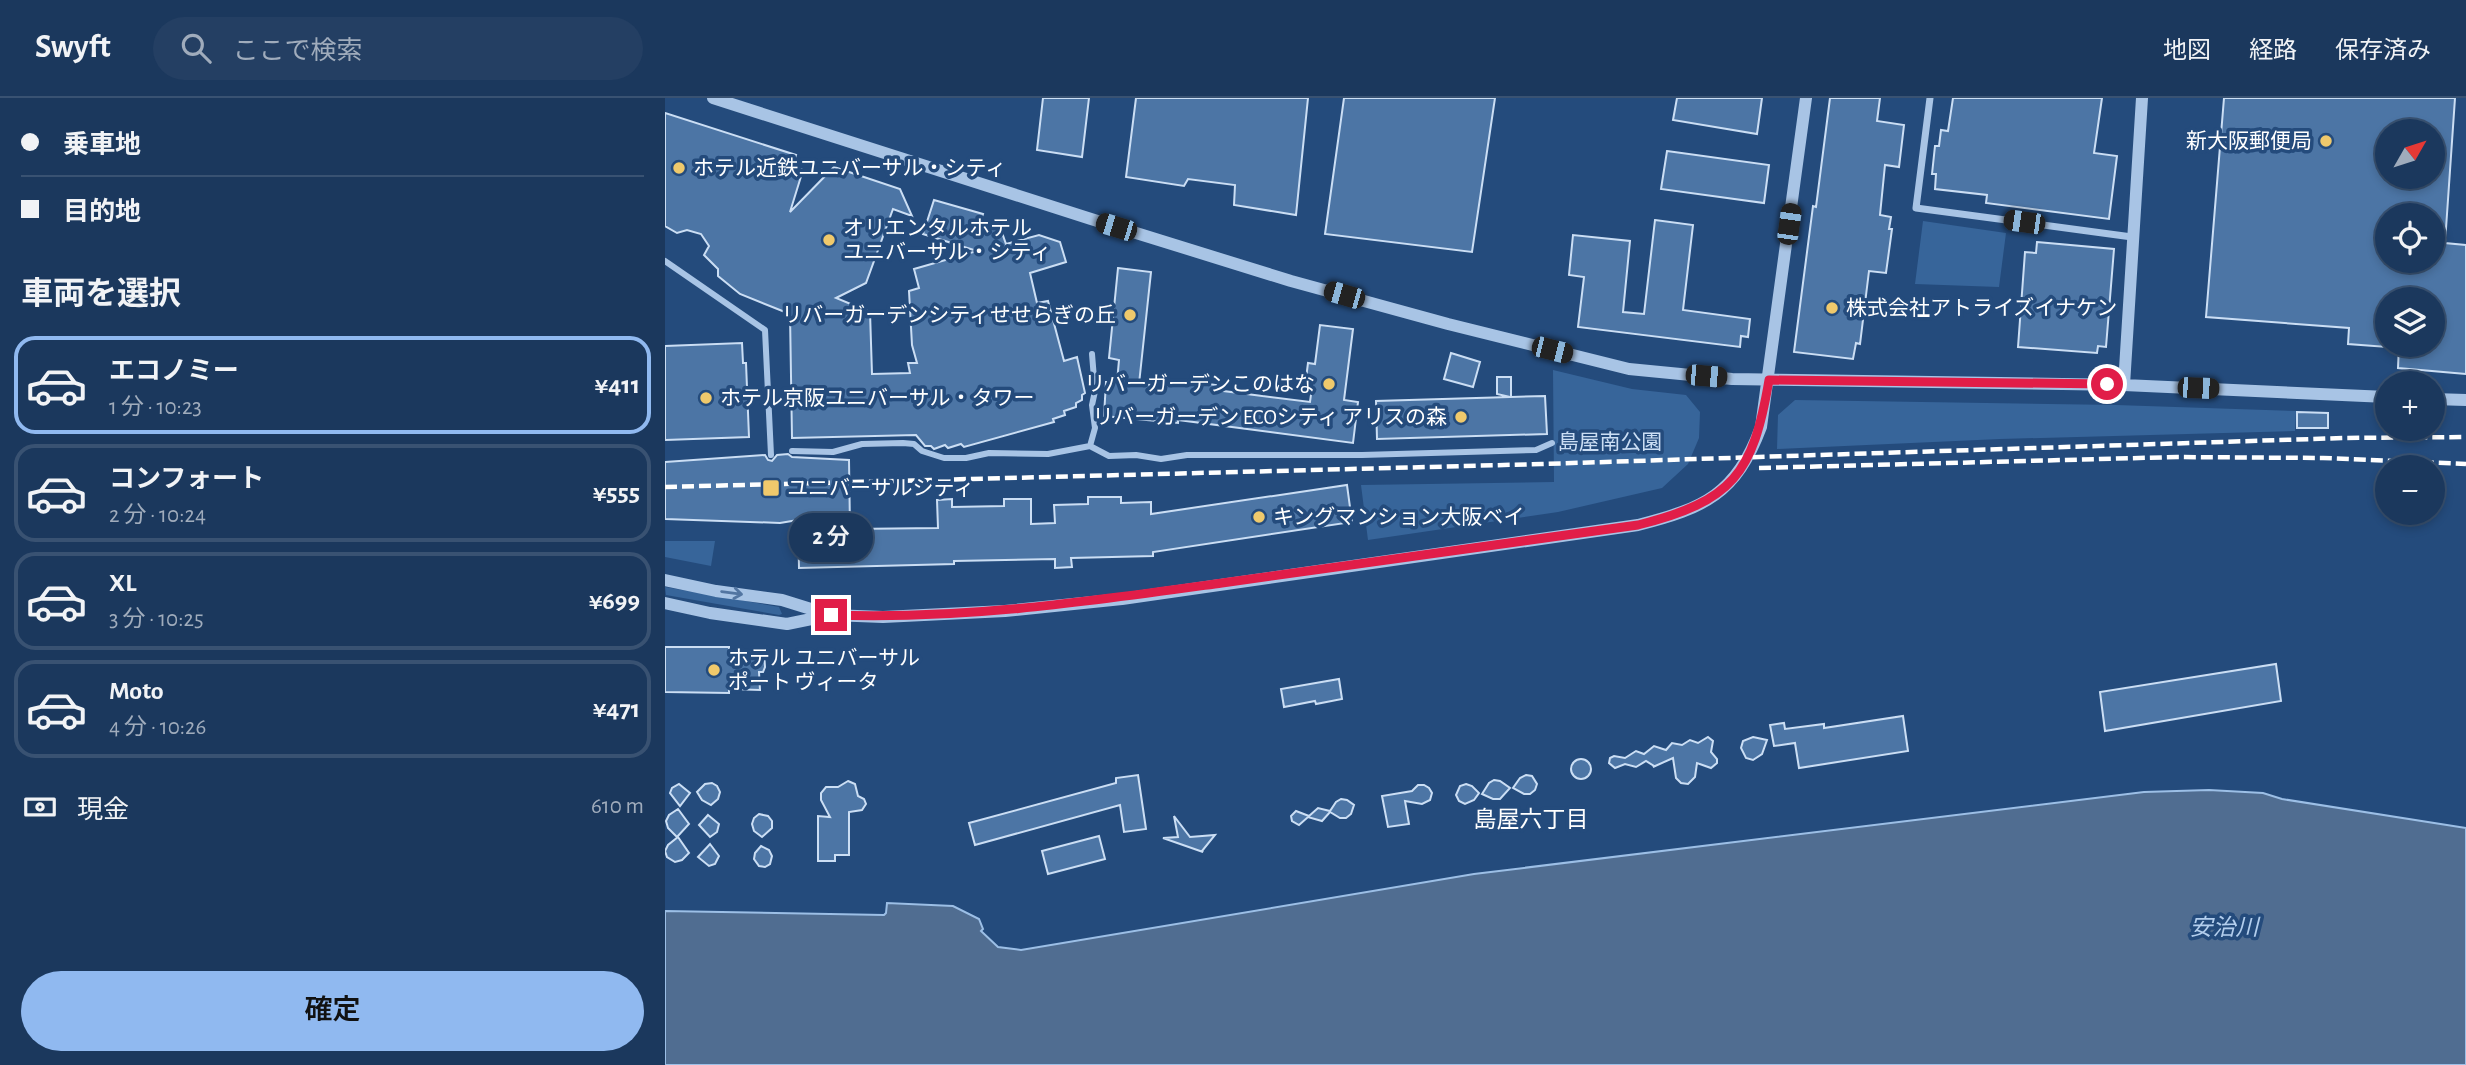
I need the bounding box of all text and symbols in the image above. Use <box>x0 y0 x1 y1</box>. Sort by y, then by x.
search box <box>153 17 643 80</box>
icon: search <box>177 29 215 67</box>
text: Swyft <box>35 31 111 64</box>
text: ここで検索 <box>233 38 363 64</box>
text: 地図 <box>2163 39 2211 63</box>
text: 経路 <box>2249 39 2297 63</box>
text: 保存済み <box>2335 39 2431 63</box>
north arrow <box>2375 119 2445 189</box>
map controls <box>2375 119 2445 525</box>
place label: 新大阪郵便局 <box>2186 130 2312 152</box>
text: 乗車地 <box>63 132 141 158</box>
marker: 新大阪郵便局 <box>2318 133 2334 149</box>
place label: ホテル近鉄ユニバーサル・シティ <box>693 157 1006 179</box>
marker: ホテル近鉄ユニバーサル・シティ <box>671 160 687 176</box>
text: 目的地 <box>63 199 141 225</box>
car <box>1776 202 1803 246</box>
button: locate <box>2375 203 2445 273</box>
car <box>2002 209 2047 235</box>
car <box>1093 211 1140 243</box>
place label: オリエンタルホテル ユニバーサル・シティ <box>843 217 1051 263</box>
marker: オリエンタルホテル ユニバーサル・シティ <box>821 232 837 248</box>
text: 車両を選択 <box>21 278 181 310</box>
car <box>1321 279 1368 311</box>
button: layers <box>2375 287 2445 357</box>
place label: 株式会社アトライズイナケン <box>1846 296 2117 319</box>
marker: 株式会社アトライズイナケン <box>1824 300 1840 316</box>
place label: リバーガーデンシティせせらぎの丘 <box>781 304 1116 326</box>
marker: リバーガーデンシティせせらぎの丘 <box>1122 307 1138 323</box>
car <box>1530 335 1575 365</box>
icon: car <box>25 354 88 417</box>
text: エコノミー <box>109 358 239 384</box>
car <box>1685 364 1728 388</box>
route start <box>2091 368 2123 400</box>
button: + <box>2375 371 2445 441</box>
text: ¥411 <box>595 372 640 398</box>
place label: リバーガーデンこのはな <box>1084 373 1315 395</box>
marker: リバーガーデンこのはな <box>1321 376 1337 392</box>
car <box>2177 377 2220 399</box>
place label: ホテル京阪ユニバーサル・タワー <box>720 387 1035 409</box>
marker: ホテル京阪ユニバーサル・タワー <box>698 390 714 406</box>
text: 1 分 · 10:23 <box>109 396 202 419</box>
place label: リバーガーデン ECOシティ アリスの森 <box>1092 406 1447 428</box>
marker: リバーガーデン ECOシティ アリスの森 <box>1453 409 1469 425</box>
park label: 島屋南公園 <box>1558 431 1663 453</box>
button: − <box>2375 455 2445 525</box>
icon: car <box>25 462 88 525</box>
text: コンフォート <box>109 466 264 492</box>
place label: ユニバーサルシティ <box>787 477 974 499</box>
marker: ユニバーサルシティ <box>761 478 781 498</box>
text: ¥555 <box>593 480 640 506</box>
text: 2 分 · 10:24 <box>109 504 206 527</box>
place label: キングマンション大阪ベイ <box>1273 506 1524 528</box>
marker: キングマンション大阪ベイ <box>1251 509 1267 525</box>
callout: 2 分 <box>789 514 873 562</box>
text: 2 分 <box>812 526 850 549</box>
icon: car <box>25 570 88 633</box>
text: XL <box>109 570 136 596</box>
one-way arrow <box>720 587 743 600</box>
text: ¥699 <box>589 588 640 614</box>
route end <box>815 599 847 631</box>
text: 3 分 · 10:25 <box>109 608 204 631</box>
place label: ホテル ユニバーサル ポート ヴィータ <box>728 647 920 693</box>
marker: ホテル ユニバーサル ポート ヴィータ <box>706 662 722 678</box>
icon: car <box>25 678 88 741</box>
text: Moto <box>109 678 164 704</box>
text: ¥471 <box>593 696 640 722</box>
text: 4 分 · 10:26 <box>109 716 206 739</box>
icon: cash <box>21 788 59 826</box>
text: 610 m <box>591 795 644 818</box>
text: 現金 <box>77 797 129 823</box>
district label: 島屋六丁目 <box>1474 807 1589 832</box>
water label: 安治川 <box>2190 915 2262 940</box>
button: 確定 <box>21 971 644 1051</box>

